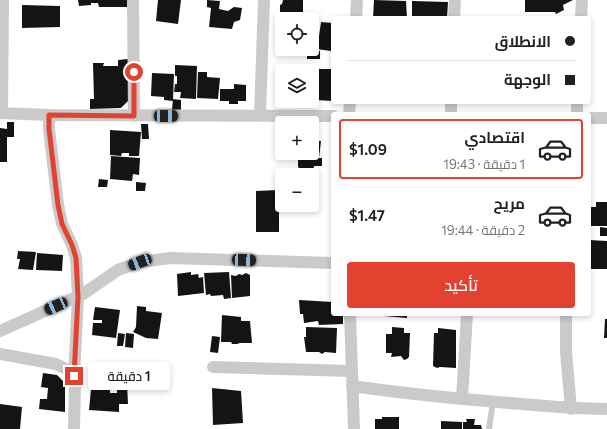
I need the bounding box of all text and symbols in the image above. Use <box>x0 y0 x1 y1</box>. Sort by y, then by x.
map controls <box>275 12 319 212</box>
button: locate <box>275 12 319 56</box>
text: الانطلاق <box>495 32 551 50</box>
route start <box>125 63 143 81</box>
button: layers <box>275 64 319 108</box>
text: الوجهة <box>504 70 551 88</box>
car <box>154 110 178 122</box>
button: + <box>275 116 319 160</box>
text: اقتصادي <box>465 128 525 146</box>
icon: car <box>537 131 573 167</box>
text: $1.09 <box>349 140 387 158</box>
text: 1 دقيقة · 19:43 <box>443 156 525 172</box>
button: − <box>275 168 319 212</box>
text: مريح <box>493 194 525 212</box>
icon: car <box>537 197 573 233</box>
text: $1.47 <box>349 206 385 224</box>
text: 2 دقيقة · 19:44 <box>441 222 525 238</box>
car <box>127 252 153 272</box>
car <box>232 254 256 266</box>
button: تأكيد <box>347 262 575 308</box>
car <box>43 296 69 316</box>
callout: 1 دقيقة <box>88 362 170 390</box>
route end <box>65 367 83 385</box>
text: 1 دقيقة <box>108 368 150 384</box>

